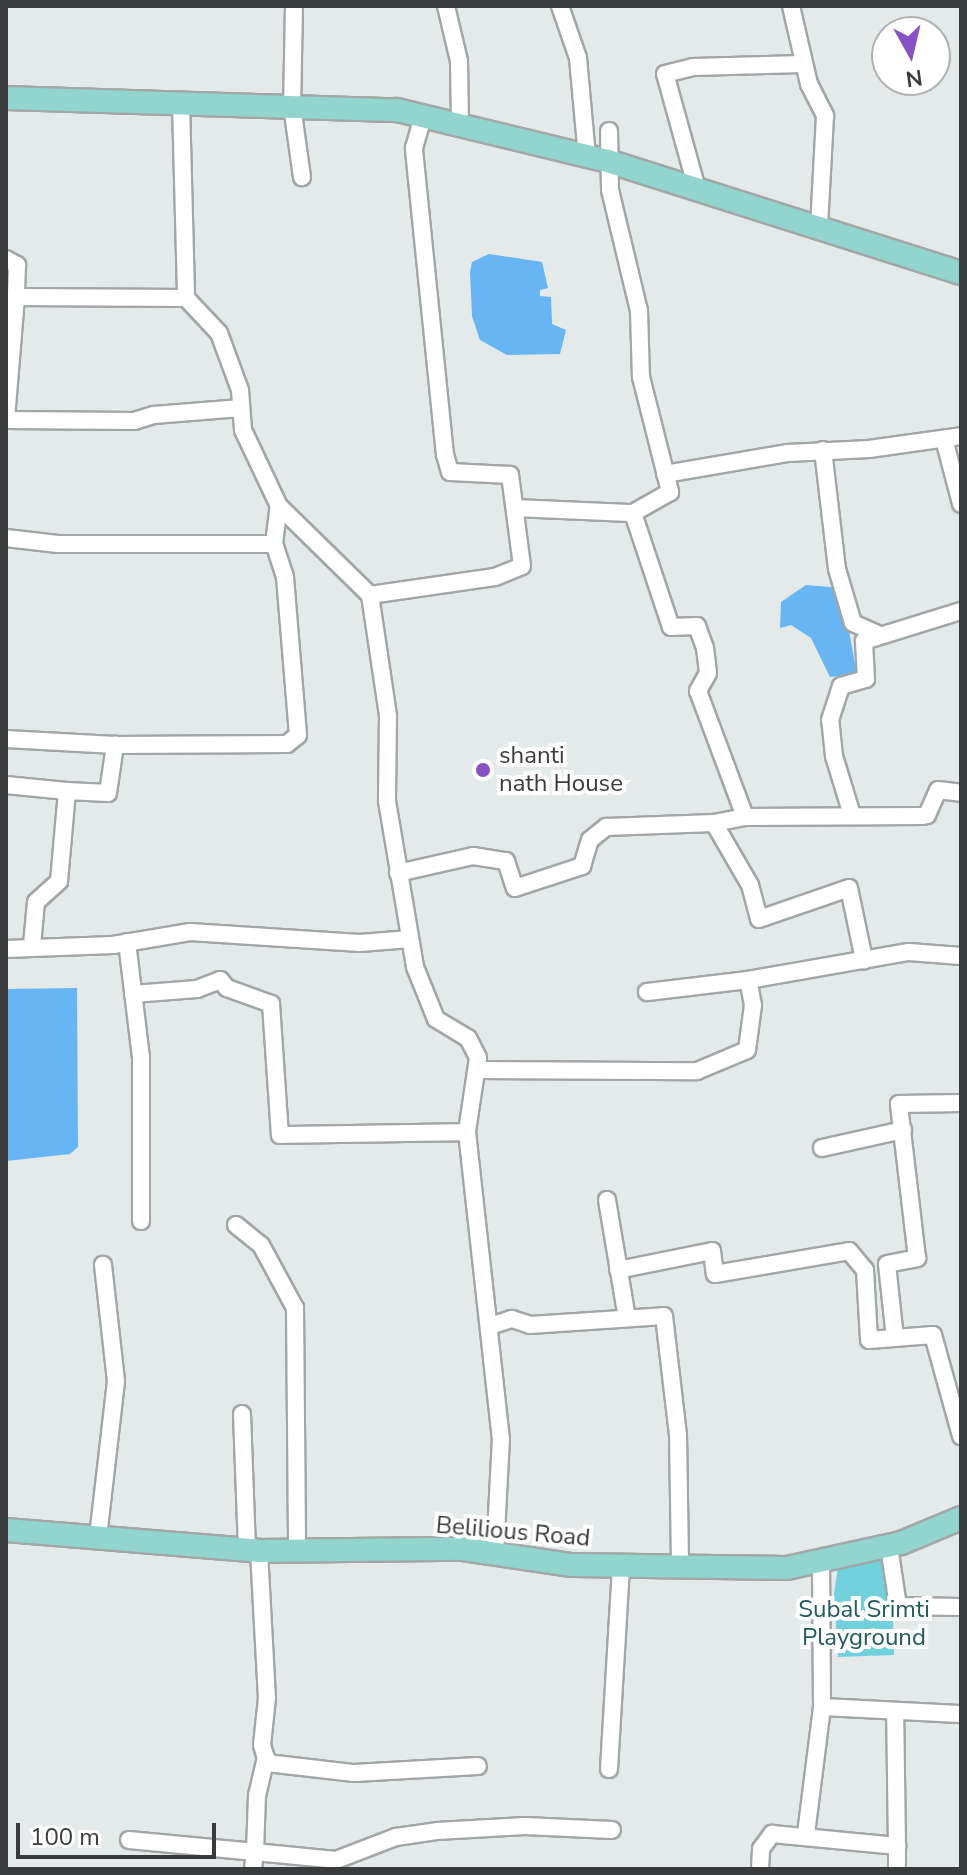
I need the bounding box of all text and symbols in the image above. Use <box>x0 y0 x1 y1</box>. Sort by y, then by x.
north arrow <box>871 16 951 96</box>
text: N <box>904 62 924 94</box>
place label: shanti nath House <box>499 742 623 798</box>
marker: shanti nath House <box>474 761 492 779</box>
street label: Belilious Road <box>435 1511 591 1553</box>
park label: Subal Srimti Playground <box>798 1596 930 1652</box>
scale bar <box>20 1807 220 1857</box>
text: 100 m <box>30 1821 100 1853</box>

